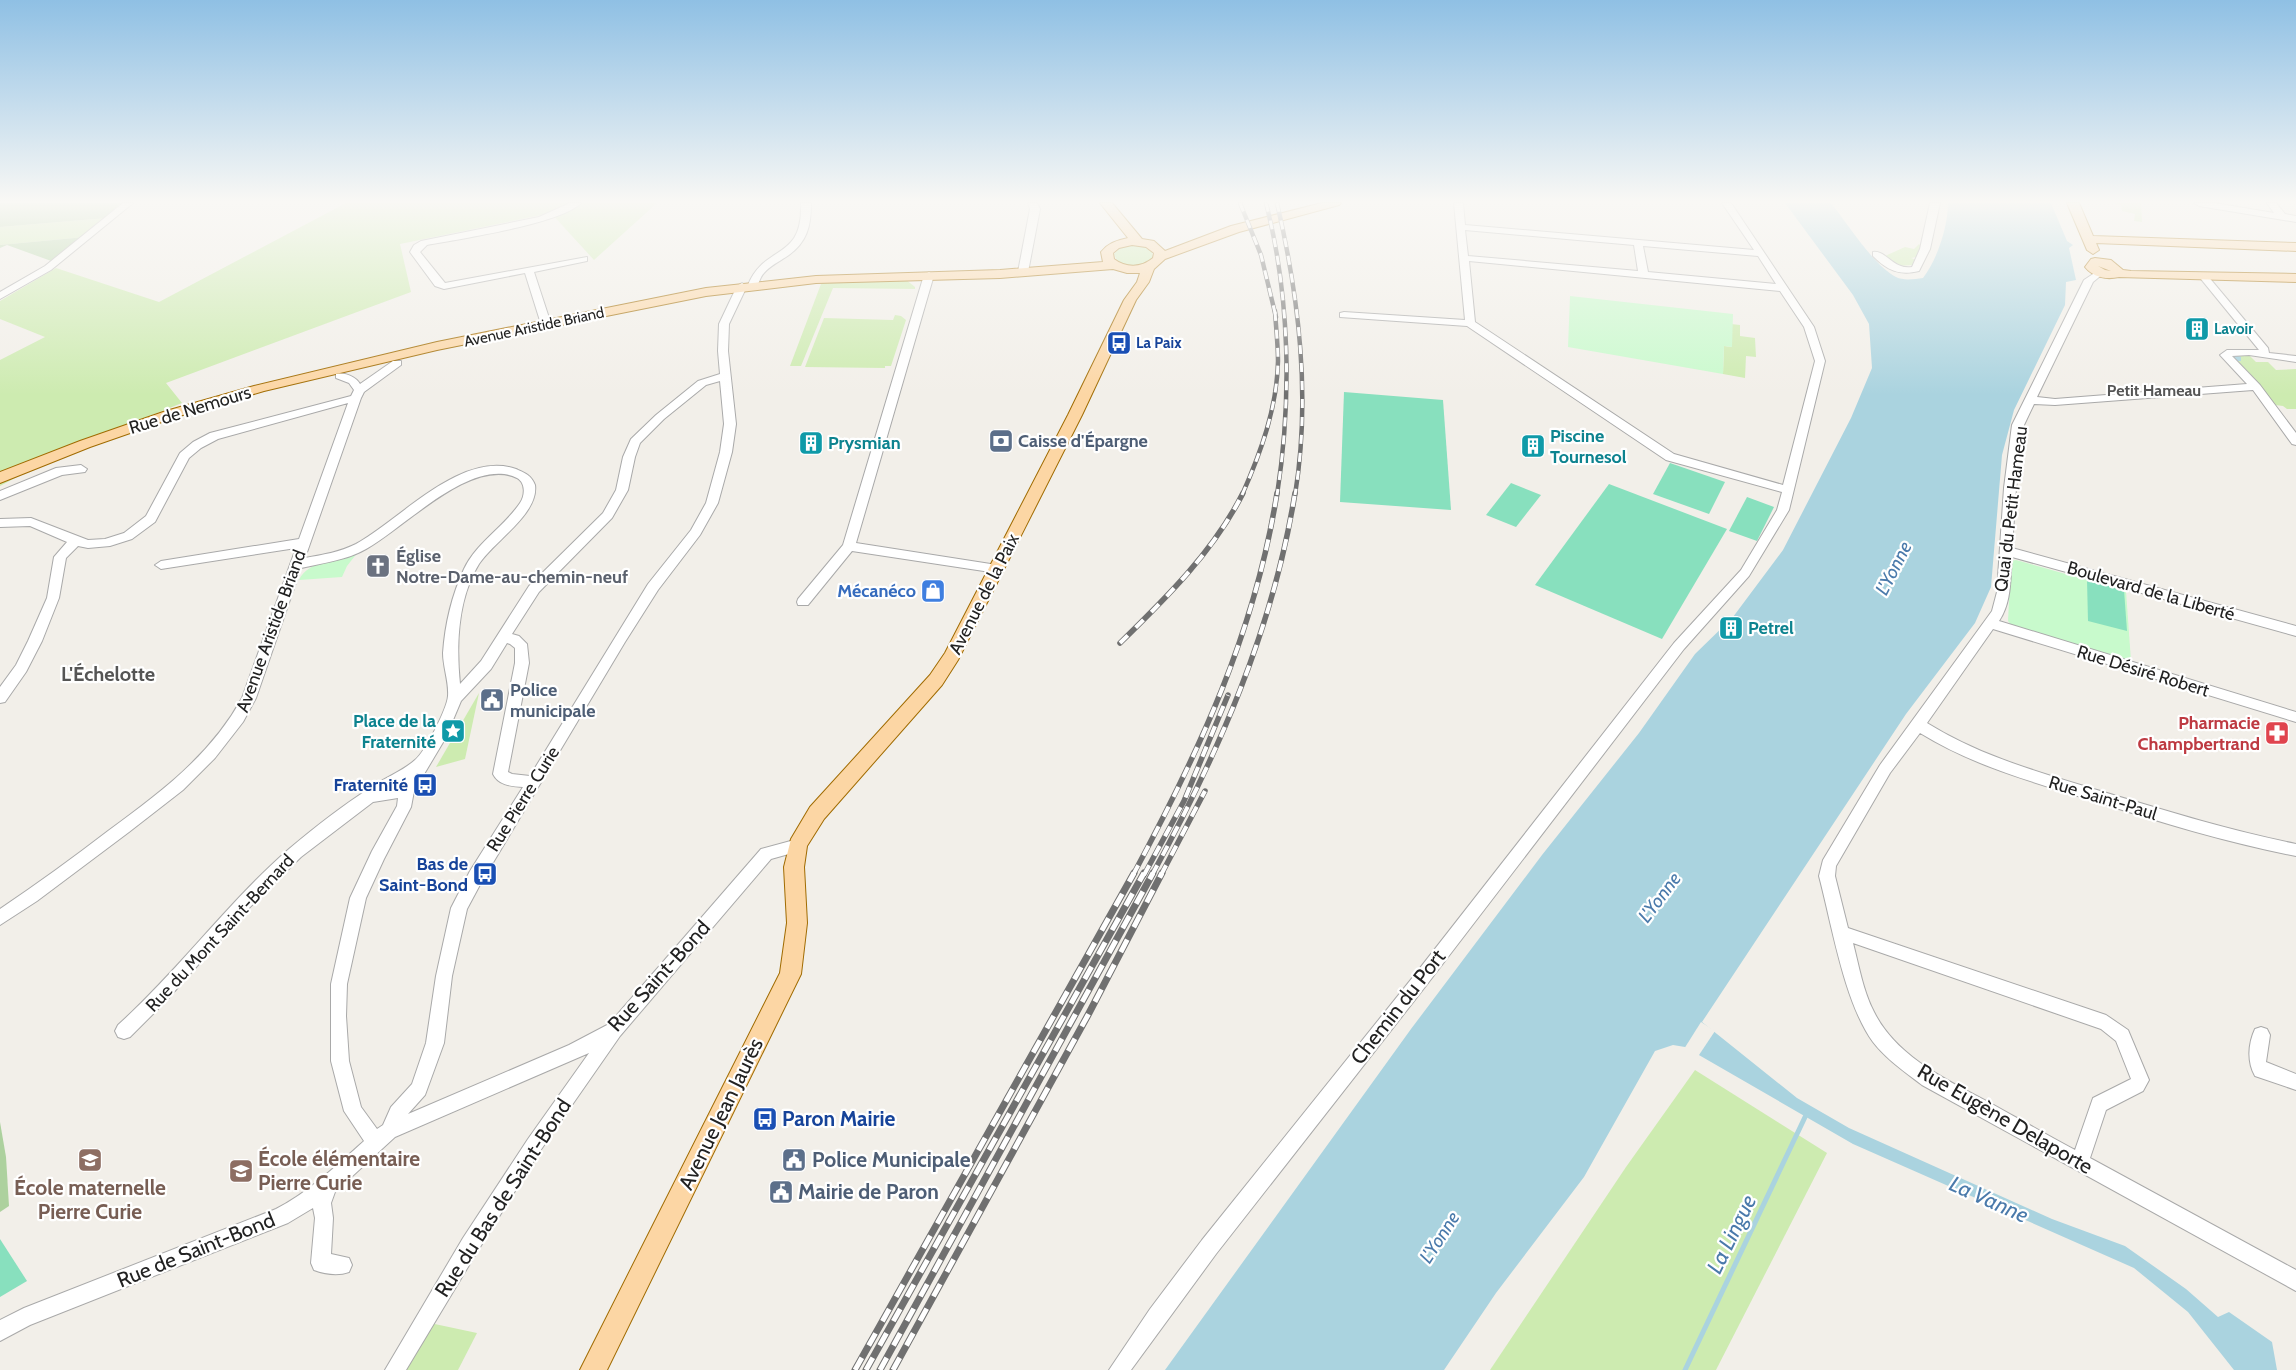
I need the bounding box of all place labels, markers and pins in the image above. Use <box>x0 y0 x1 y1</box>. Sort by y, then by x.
building icon: Lavoir <box>2184 316 2210 342</box>
place label: Lavoir <box>2214 320 2253 338</box>
bus stop icon: La Paix <box>1106 330 1132 356</box>
place label: La Paix <box>1136 334 1182 352</box>
place label: Piscine Tournesol <box>1550 425 1627 468</box>
bank icon: Caisse d'Épargne <box>988 428 1014 454</box>
building icon: Prysmian <box>798 430 824 456</box>
place label: Caisse d'Épargne <box>1018 430 1148 452</box>
place label: Prysmian <box>828 432 901 454</box>
building icon: Piscine Tournesol <box>1520 433 1546 459</box>
place label: Église Notre-Dame-au-chemin-neuf <box>396 545 628 588</box>
church icon: Église Notre-Dame-au-chemin-neuf <box>365 553 391 579</box>
shop icon: Mécanéco <box>920 578 946 604</box>
place label: Mécanéco <box>837 580 916 602</box>
building icon: Petrel <box>1718 615 1744 641</box>
place label: Petrel <box>1748 617 1794 639</box>
place label: Police municipale <box>510 679 595 722</box>
public building icon: Police municipale <box>479 687 505 713</box>
place label: Place de la Fraternité <box>353 710 436 753</box>
place label: Pharmacie Champbertrand <box>2138 712 2260 755</box>
place icon: Place de la Fraternité <box>440 718 466 744</box>
pharmacy icon: Pharmacie Champbertrand <box>2264 720 2290 746</box>
bus stop icon: Fraternité <box>412 772 438 798</box>
place label: Fraternité <box>333 774 408 796</box>
place label: Bas de Saint-Bond <box>379 853 468 896</box>
bus stop icon: Bas de Saint-Bond <box>472 861 498 887</box>
bus stop icon: Paron Mairie <box>752 1106 778 1132</box>
place label: Paron Mairie <box>782 1106 896 1131</box>
place label: École élémentaire Pierre Curie <box>258 1146 420 1195</box>
school or university icon: École maternelle Pierre Curie <box>77 1147 103 1173</box>
public building icon: Police Municipale <box>781 1147 807 1173</box>
place label: Police Municipale <box>812 1147 971 1172</box>
school or university icon: École élémentaire Pierre Curie <box>228 1158 254 1184</box>
place label: École maternelle Pierre Curie <box>14 1175 166 1224</box>
public building icon: Mairie de Paron <box>768 1179 794 1205</box>
place label: Mairie de Paron <box>798 1179 939 1204</box>

